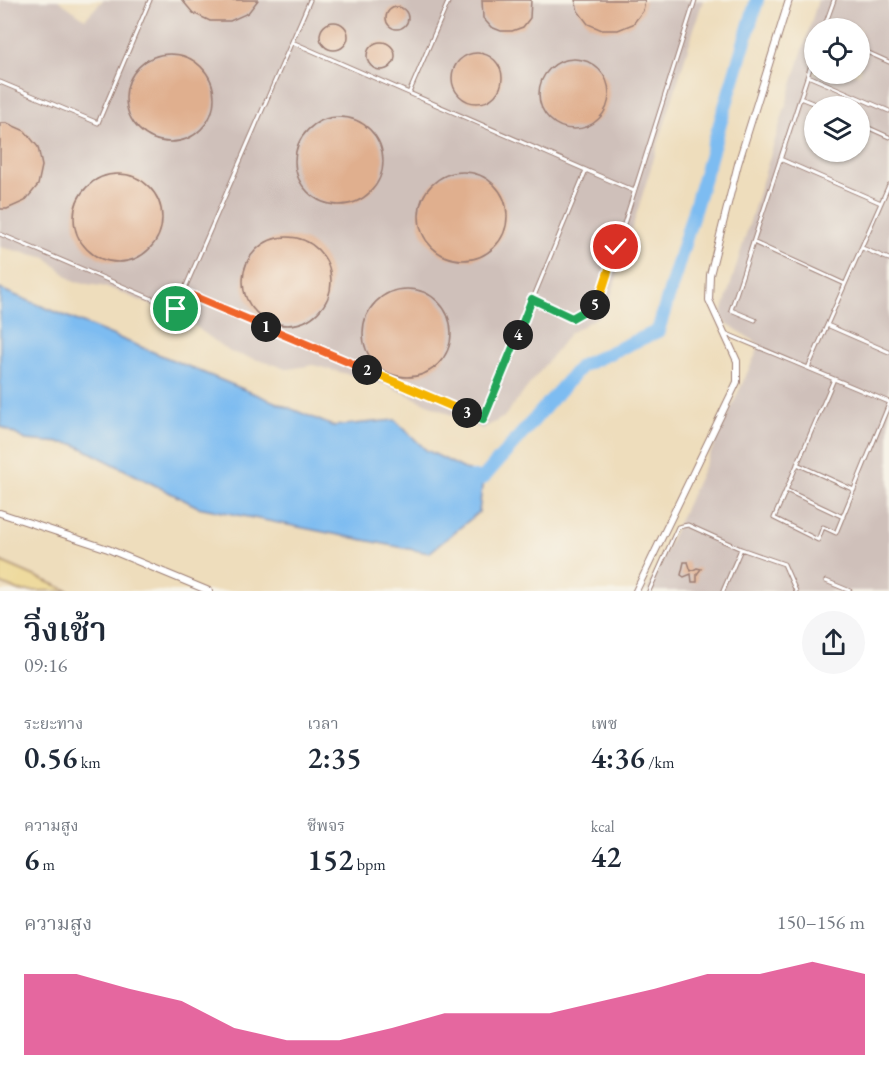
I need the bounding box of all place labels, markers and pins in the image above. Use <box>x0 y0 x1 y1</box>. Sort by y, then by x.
pin <box>590 221 641 272</box>
pin <box>150 283 201 334</box>
pin: 5 <box>580 290 610 320</box>
pin: 1 <box>251 312 281 342</box>
pin: 4 <box>503 320 533 350</box>
pin: 2 <box>352 355 382 385</box>
pin: 3 <box>452 398 482 428</box>

